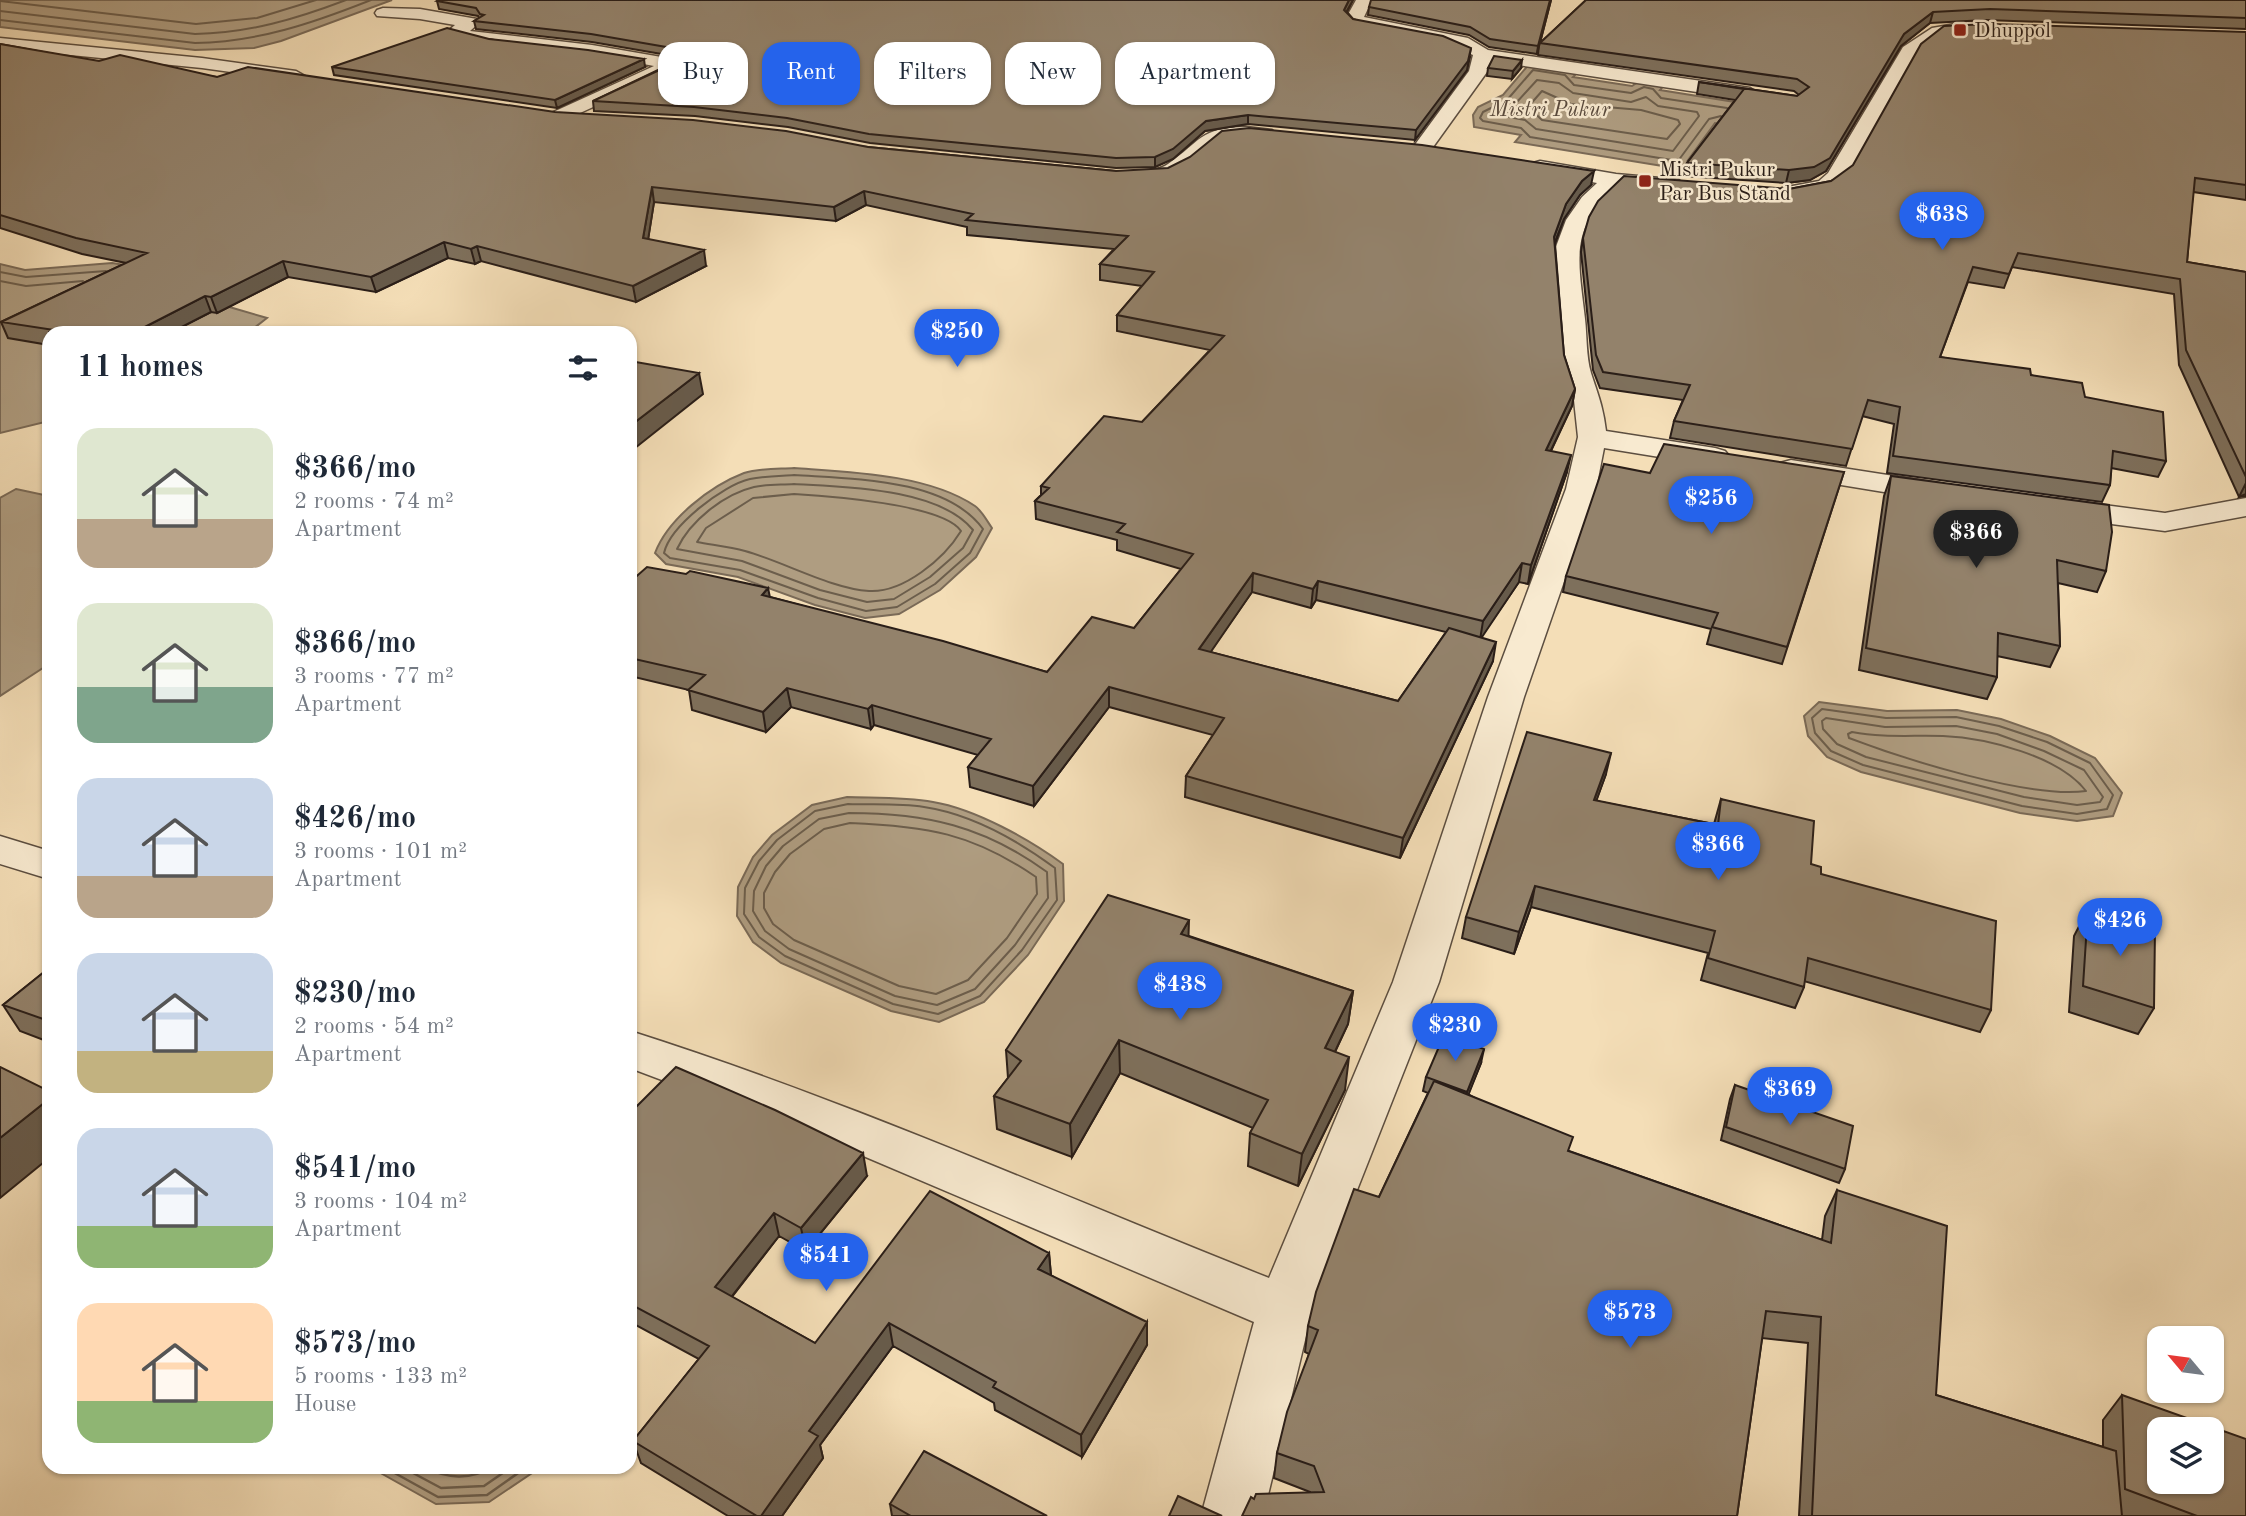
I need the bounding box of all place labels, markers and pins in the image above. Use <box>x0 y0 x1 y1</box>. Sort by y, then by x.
place label: Dhuppol <box>1974 21 2051 42</box>
marker: Dhuppol <box>1952 22 1968 38</box>
place label: Mistri Pukur Par Bus Stand <box>1659 160 1791 205</box>
marker: Mistri Pukur Par Bus Stand <box>1637 173 1653 189</box>
pin: $638 <box>1901 192 1983 252</box>
pin: $250 <box>916 310 998 369</box>
pin: $256 <box>1670 476 1752 536</box>
pin: $366 <box>1935 510 2017 570</box>
pin: $366 <box>1677 822 1759 882</box>
pin: $426 <box>2079 898 2161 958</box>
pin: $438 <box>1139 962 1221 1022</box>
pin: $230 <box>1414 1004 1496 1063</box>
pin: $369 <box>1749 1068 1831 1127</box>
pin: $541 <box>785 1234 867 1293</box>
pin: $573 <box>1589 1290 1671 1350</box>

